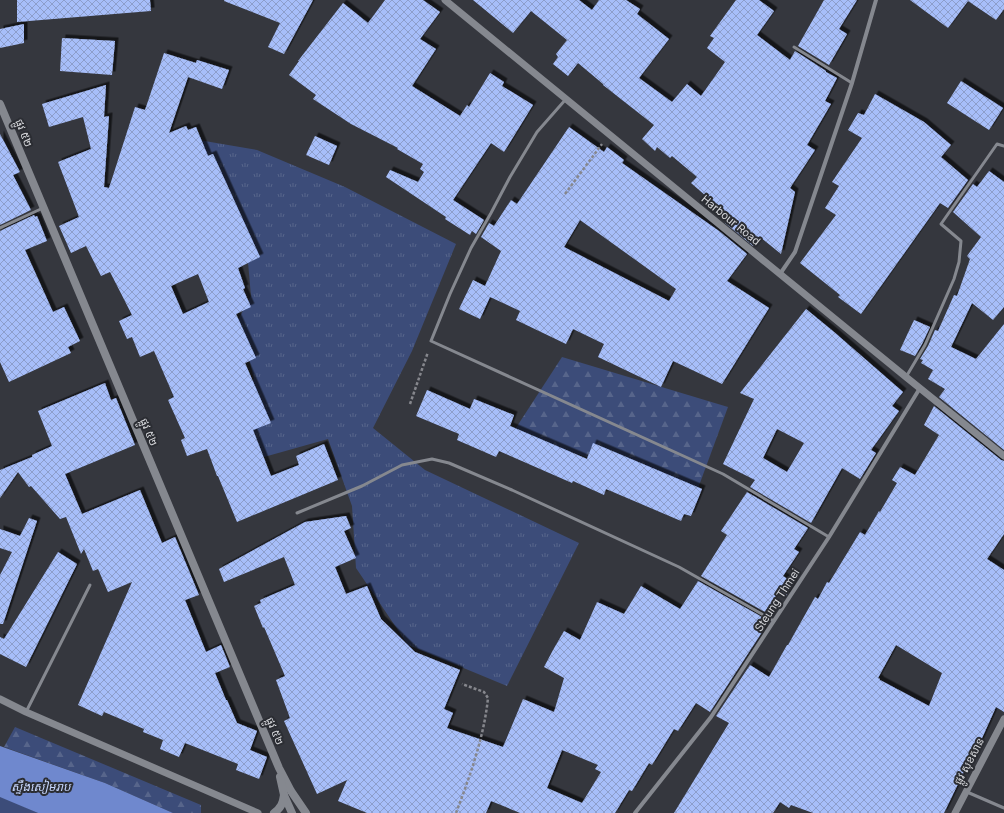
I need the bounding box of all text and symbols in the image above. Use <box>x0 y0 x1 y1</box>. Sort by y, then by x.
street label: ផ្លូវ ៥២ <box>9 117 36 150</box>
street label: Harbour Road <box>699 192 763 248</box>
street label: ផ្លូវ ៥២ <box>134 416 161 449</box>
street label: Steung Thmei <box>751 566 803 634</box>
street label: ផ្លូវ ៥២ <box>260 715 287 748</box>
street label: ផ្លូវ សុខសាន <box>951 735 990 788</box>
water label: ស្ទឹងសៀមរាប <box>11 779 72 794</box>

